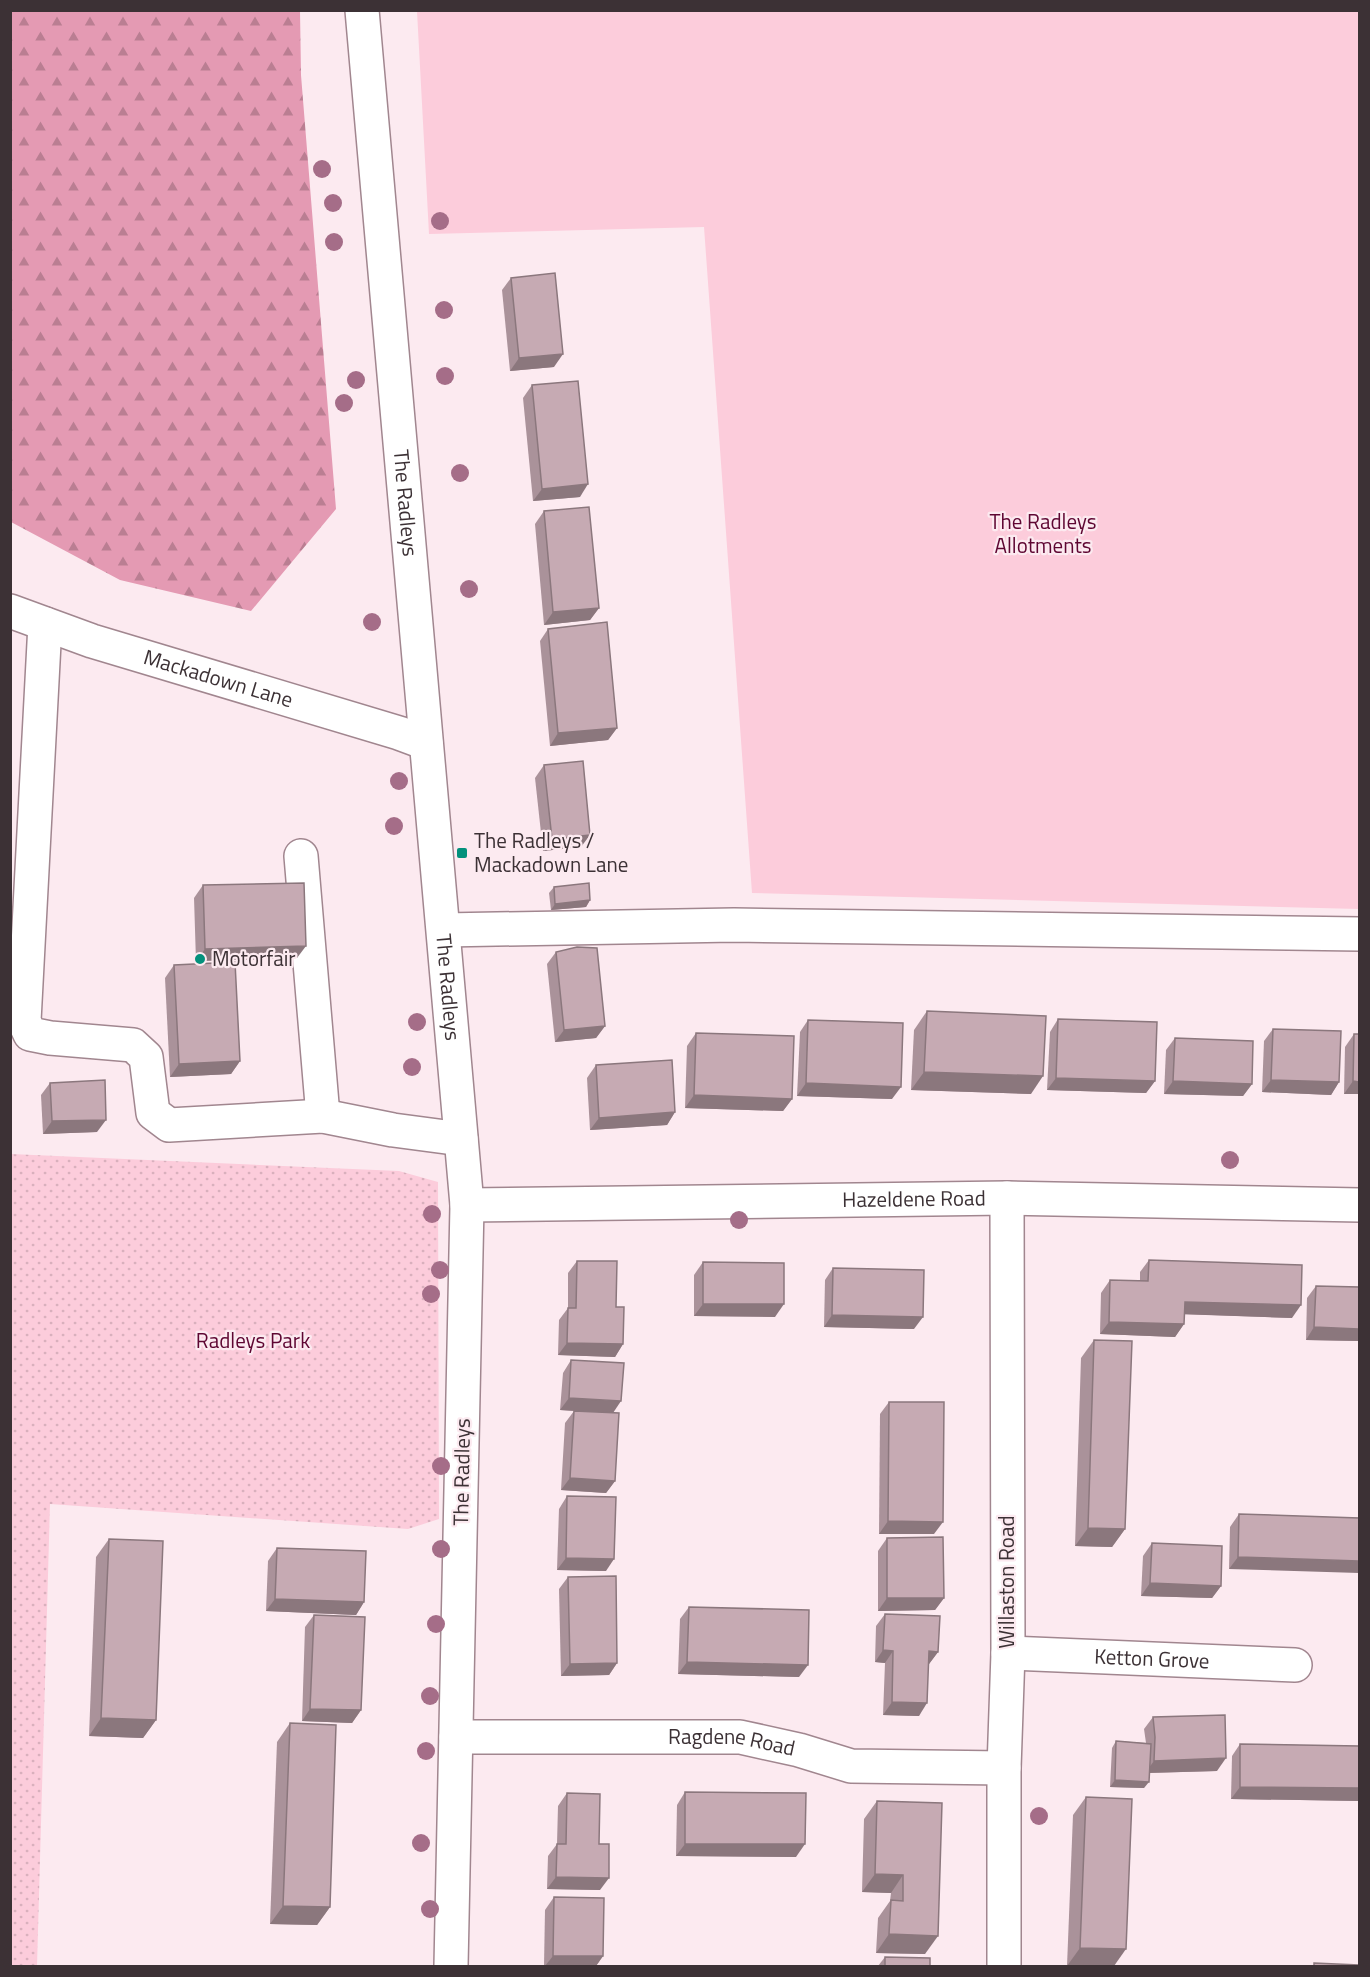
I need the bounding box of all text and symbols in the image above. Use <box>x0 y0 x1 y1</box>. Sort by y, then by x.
street label: The Radleys <box>386 448 427 558</box>
park label: The Radleys Allotments <box>989 505 1097 561</box>
street label: Mackadown Lane <box>140 640 297 715</box>
place label: The Radleys / Mackadown Lane <box>474 824 628 880</box>
marker: The Radleys / Mackadown Lane <box>455 846 469 860</box>
street label: The Radleys <box>428 932 469 1042</box>
place label: Motorfair <box>212 942 296 974</box>
marker: Motorfair <box>193 952 207 966</box>
street label: Hazeldene Road <box>842 1181 986 1215</box>
park label: Radleys Park <box>196 1324 310 1356</box>
street label: The Radleys <box>444 1418 478 1526</box>
street label: Willaston Road <box>990 1515 1022 1649</box>
street label: Ketton Grove <box>1094 1640 1210 1676</box>
street label: Ragdene Road <box>668 1719 798 1764</box>

